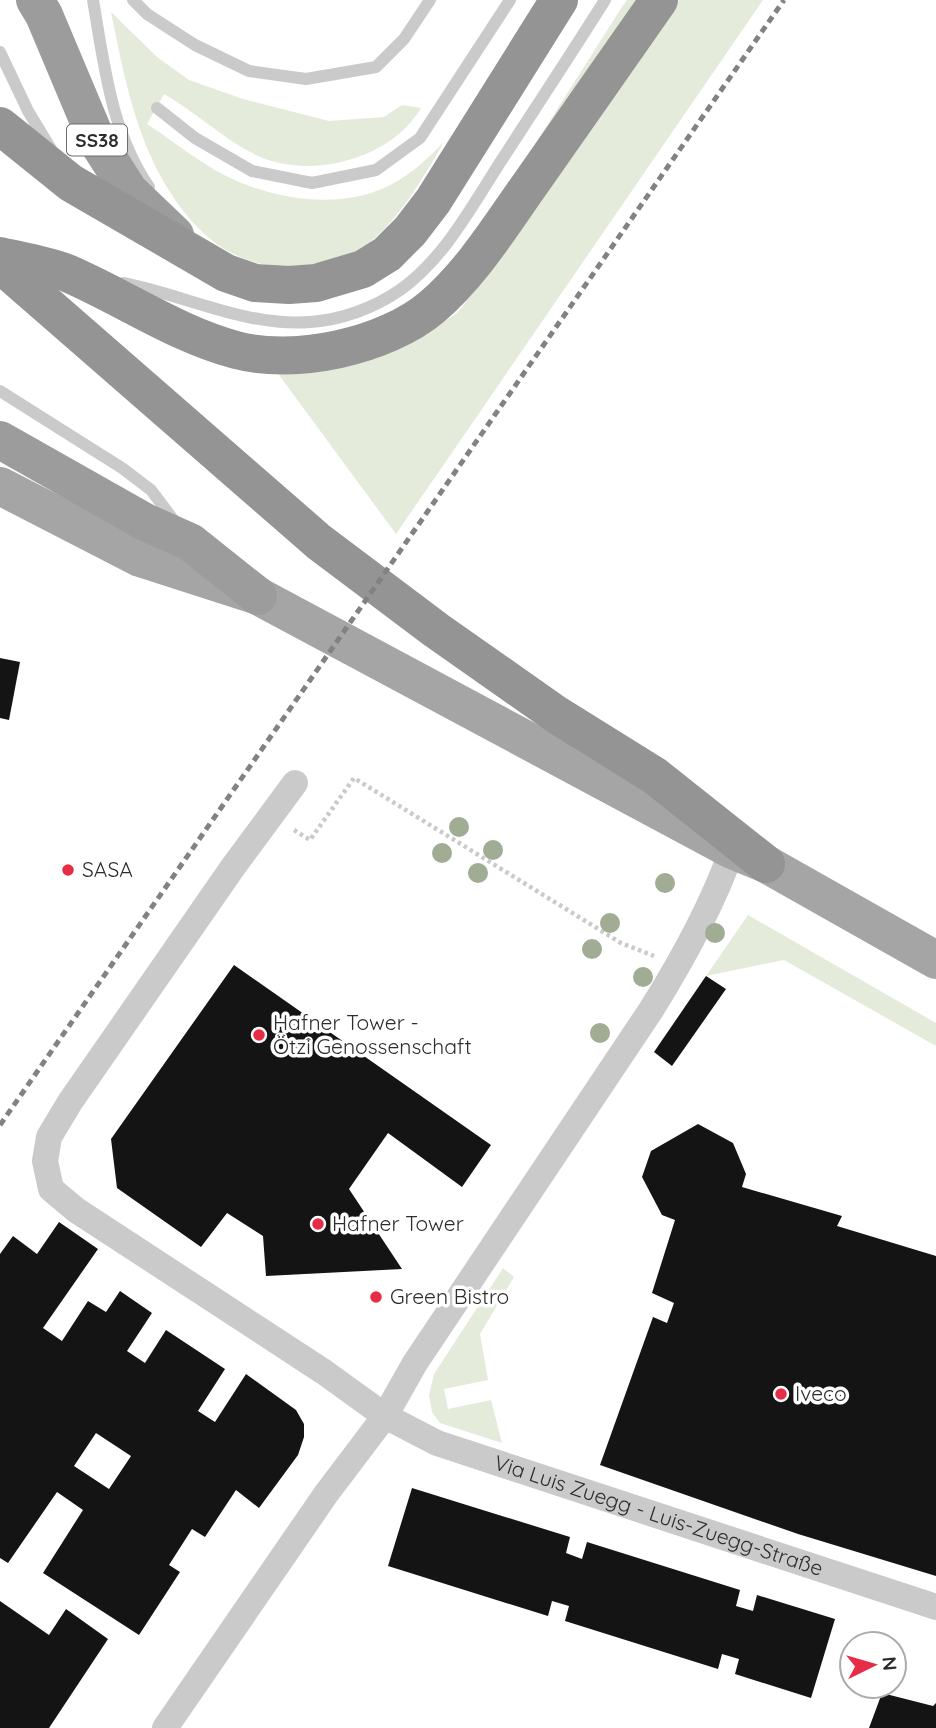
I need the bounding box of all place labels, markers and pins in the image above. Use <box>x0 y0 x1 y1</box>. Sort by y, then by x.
place label: SASA <box>82 856 133 882</box>
marker: SASA <box>60 862 76 878</box>
place label: Hafner Tower - Ötzi Genossenschaft <box>273 1009 472 1059</box>
marker: Hafner Tower - Ötzi Genossenschaft <box>251 1027 267 1043</box>
place label: Hafner Tower <box>332 1210 464 1236</box>
marker: Hafner Tower <box>310 1216 326 1232</box>
place label: Green Bistro <box>390 1283 509 1309</box>
marker: Green Bistro <box>368 1289 384 1305</box>
place label: Iveco <box>795 1380 847 1406</box>
marker: Iveco <box>773 1386 789 1402</box>

